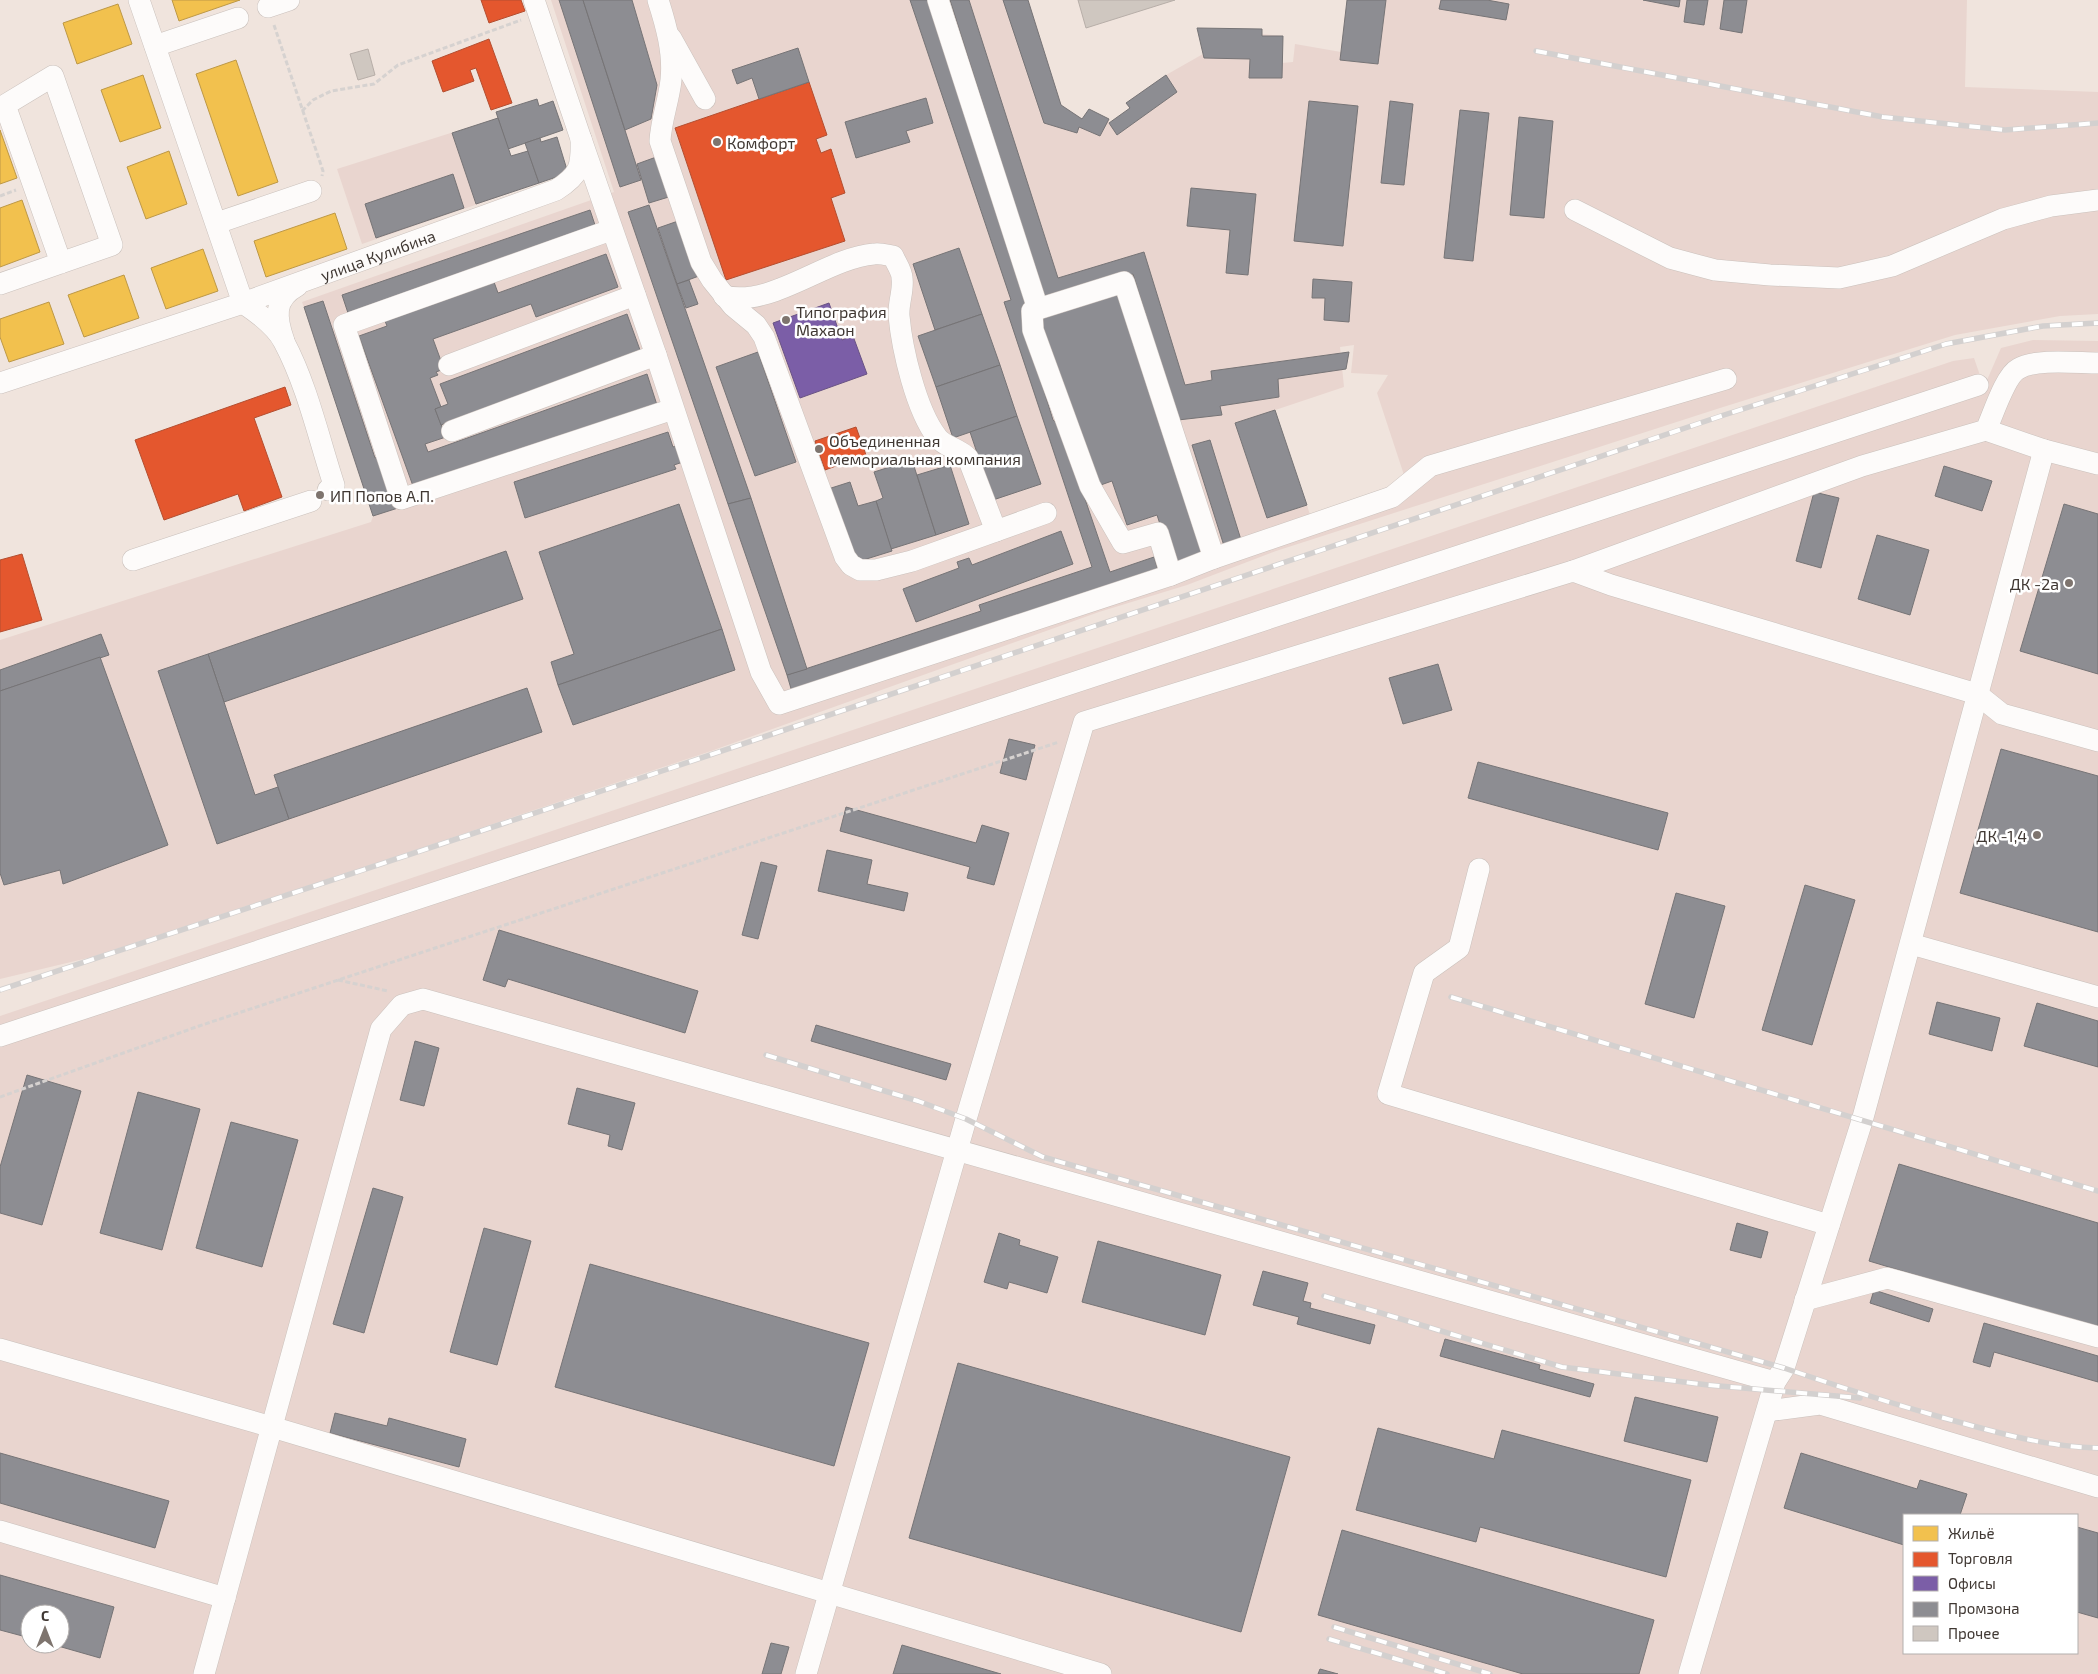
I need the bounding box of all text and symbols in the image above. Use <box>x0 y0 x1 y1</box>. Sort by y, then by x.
place label: Комфорт <box>727 133 796 152</box>
marker: Комфорт <box>711 136 723 148</box>
street label: улица Кулибина <box>318 225 438 285</box>
place label: Типография Махаон <box>796 302 887 339</box>
marker: Типография Махаон <box>780 314 792 326</box>
place label: Объединенная мемориальная компания <box>829 431 1021 468</box>
marker: Объединенная мемориальная компания <box>813 443 825 455</box>
place label: ИП Попов А.П. <box>330 486 434 505</box>
marker: ИП Попов А.П. <box>314 489 326 501</box>
place label: ДК -2а <box>2010 574 2059 593</box>
marker: ДК -2а <box>2063 577 2075 589</box>
place label: ДК -1,4 <box>1976 826 2027 845</box>
marker: ДК -1,4 <box>2031 829 2043 841</box>
legend <box>1903 1514 2078 1654</box>
text: Жильё <box>1948 1524 1995 1542</box>
text: Торговля <box>1948 1549 2013 1567</box>
text: Офисы <box>1948 1574 1996 1592</box>
text: Промзона <box>1948 1599 2020 1617</box>
north arrow <box>20 1604 70 1654</box>
text: С <box>41 1607 49 1624</box>
text: Прочее <box>1948 1624 2000 1642</box>

